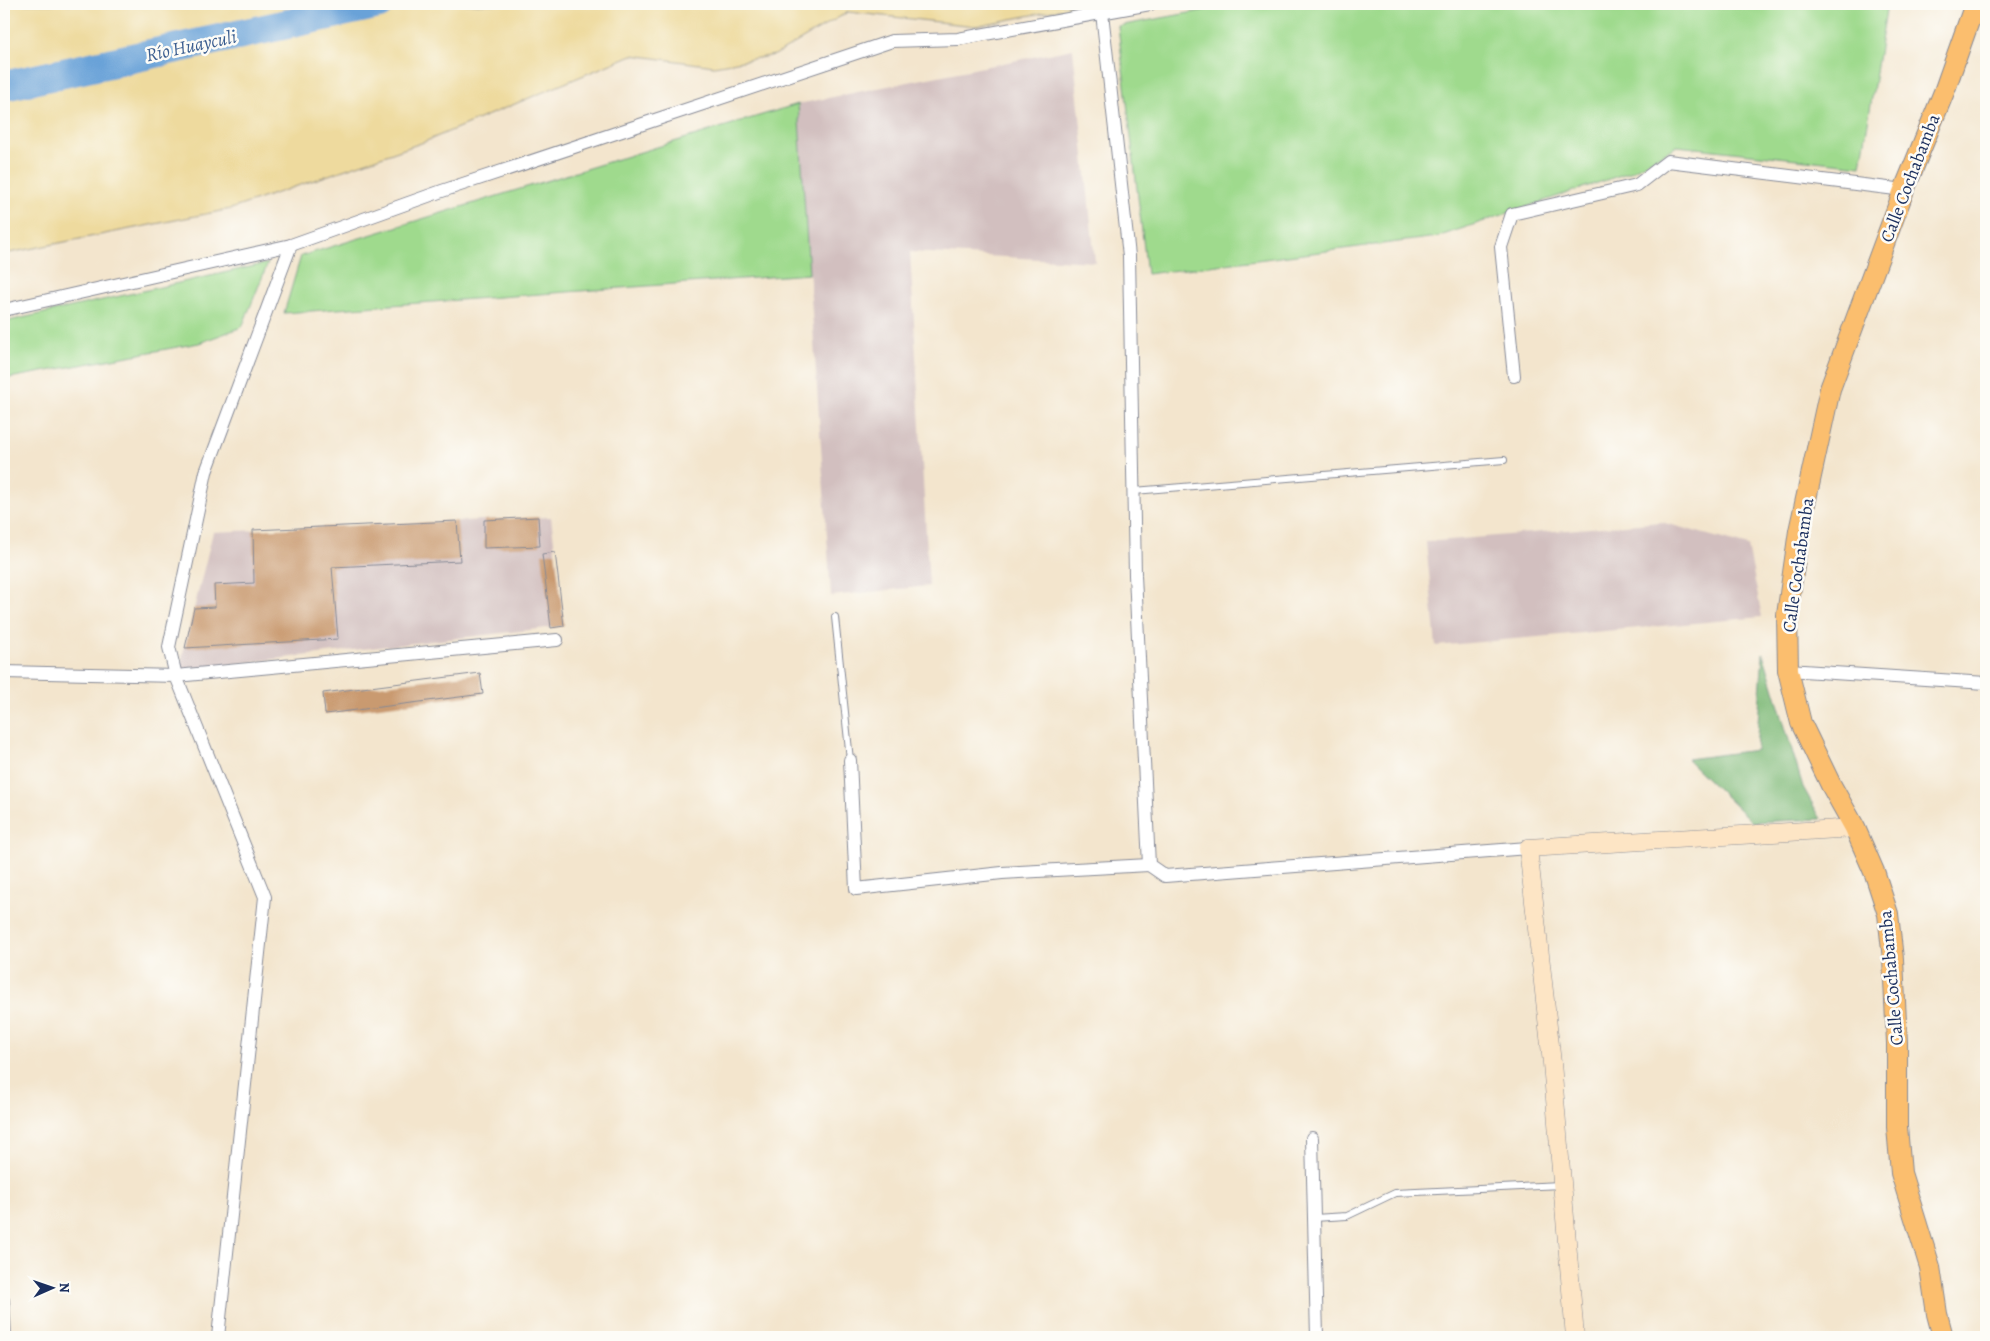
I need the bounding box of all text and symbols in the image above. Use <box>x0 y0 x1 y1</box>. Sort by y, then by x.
water label: Río Huayculi <box>144 24 239 68</box>
street label: Calle Cochabamba <box>1874 110 1946 246</box>
street label: Calle Cochabamba <box>1777 496 1819 634</box>
street label: Calle Cochabamba <box>1873 909 1909 1047</box>
north arrow <box>28 1264 78 1314</box>
text: N <box>55 1282 74 1293</box>

